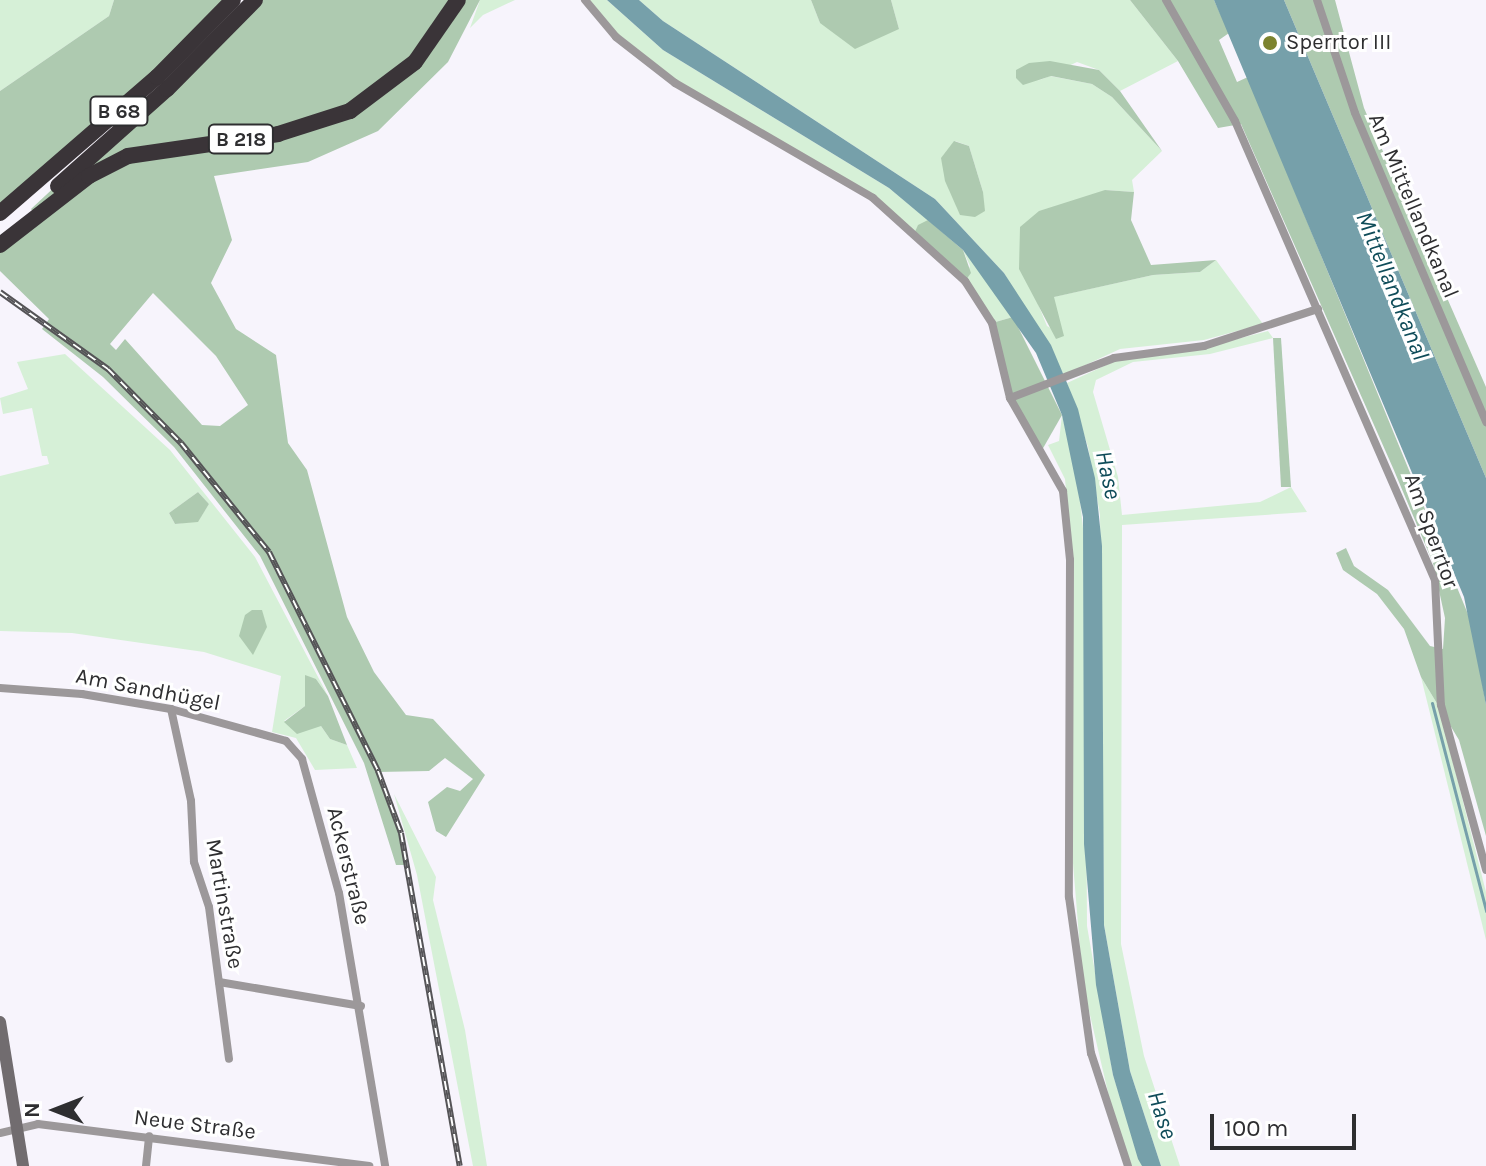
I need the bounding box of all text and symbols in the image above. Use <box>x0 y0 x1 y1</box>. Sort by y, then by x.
place label: Sperrtor III <box>1286 30 1391 56</box>
marker: Sperrtor III <box>1261 34 1279 52</box>
road number: B 68 <box>89 95 149 127</box>
street label: Am Mittellandkanal <box>1362 110 1464 302</box>
road number: B 218 <box>207 123 275 155</box>
water label: Mittellandkanal <box>1349 208 1435 364</box>
water label: Hase <box>1089 448 1127 502</box>
street label: Am Sperrtor <box>1398 470 1464 592</box>
street label: Am Sandhügel <box>74 663 222 717</box>
street label: Ackerstraße <box>321 804 375 928</box>
street label: Martinstraße <box>200 837 248 971</box>
north arrow <box>16 1070 96 1150</box>
water label: Hase <box>1141 1087 1183 1143</box>
scale bar <box>1214 1098 1360 1148</box>
text: N <box>19 1102 45 1118</box>
street label: Neue Straße <box>133 1104 257 1146</box>
text: 100 m <box>1224 1114 1289 1142</box>

